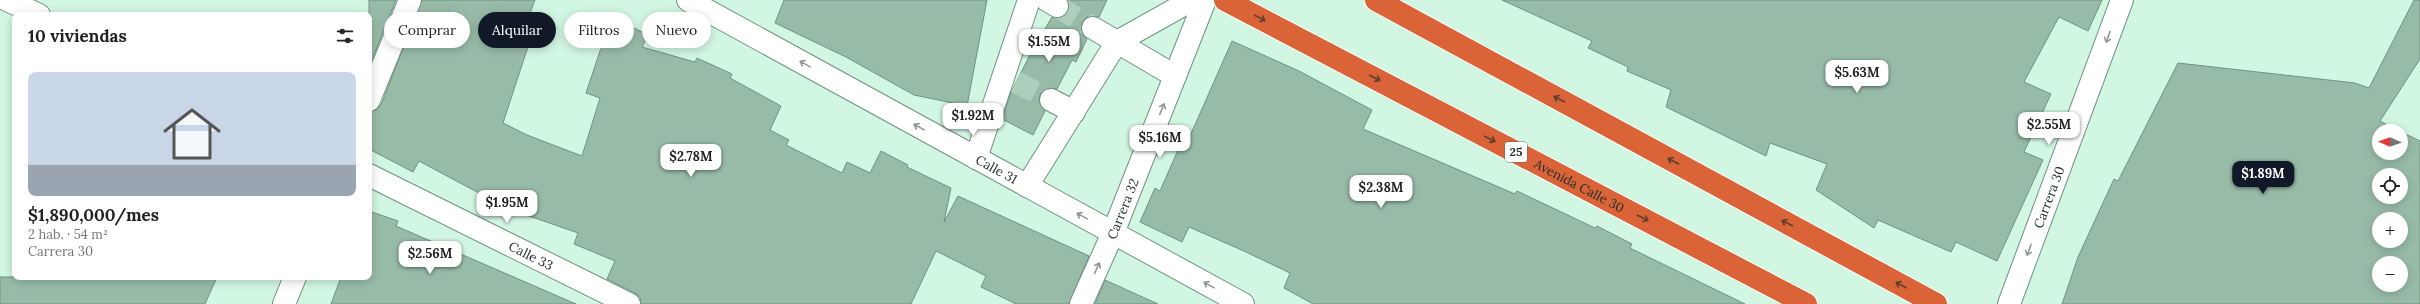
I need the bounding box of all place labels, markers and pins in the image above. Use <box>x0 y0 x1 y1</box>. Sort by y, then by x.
pin: $1.55M <box>1016 29 1082 63</box>
pin: $5.63M <box>1824 60 1890 94</box>
pin: $1.92M <box>940 103 1006 137</box>
pin: $2.55M <box>2016 112 2082 146</box>
pin: $5.16M <box>1127 125 1193 159</box>
pin: $2.78M <box>658 144 724 178</box>
pin: $1.89M <box>2230 161 2296 195</box>
pin: $2.38M <box>1348 175 1414 209</box>
pin: $1.95M <box>474 190 540 224</box>
pin: $2.56M <box>397 241 463 275</box>

